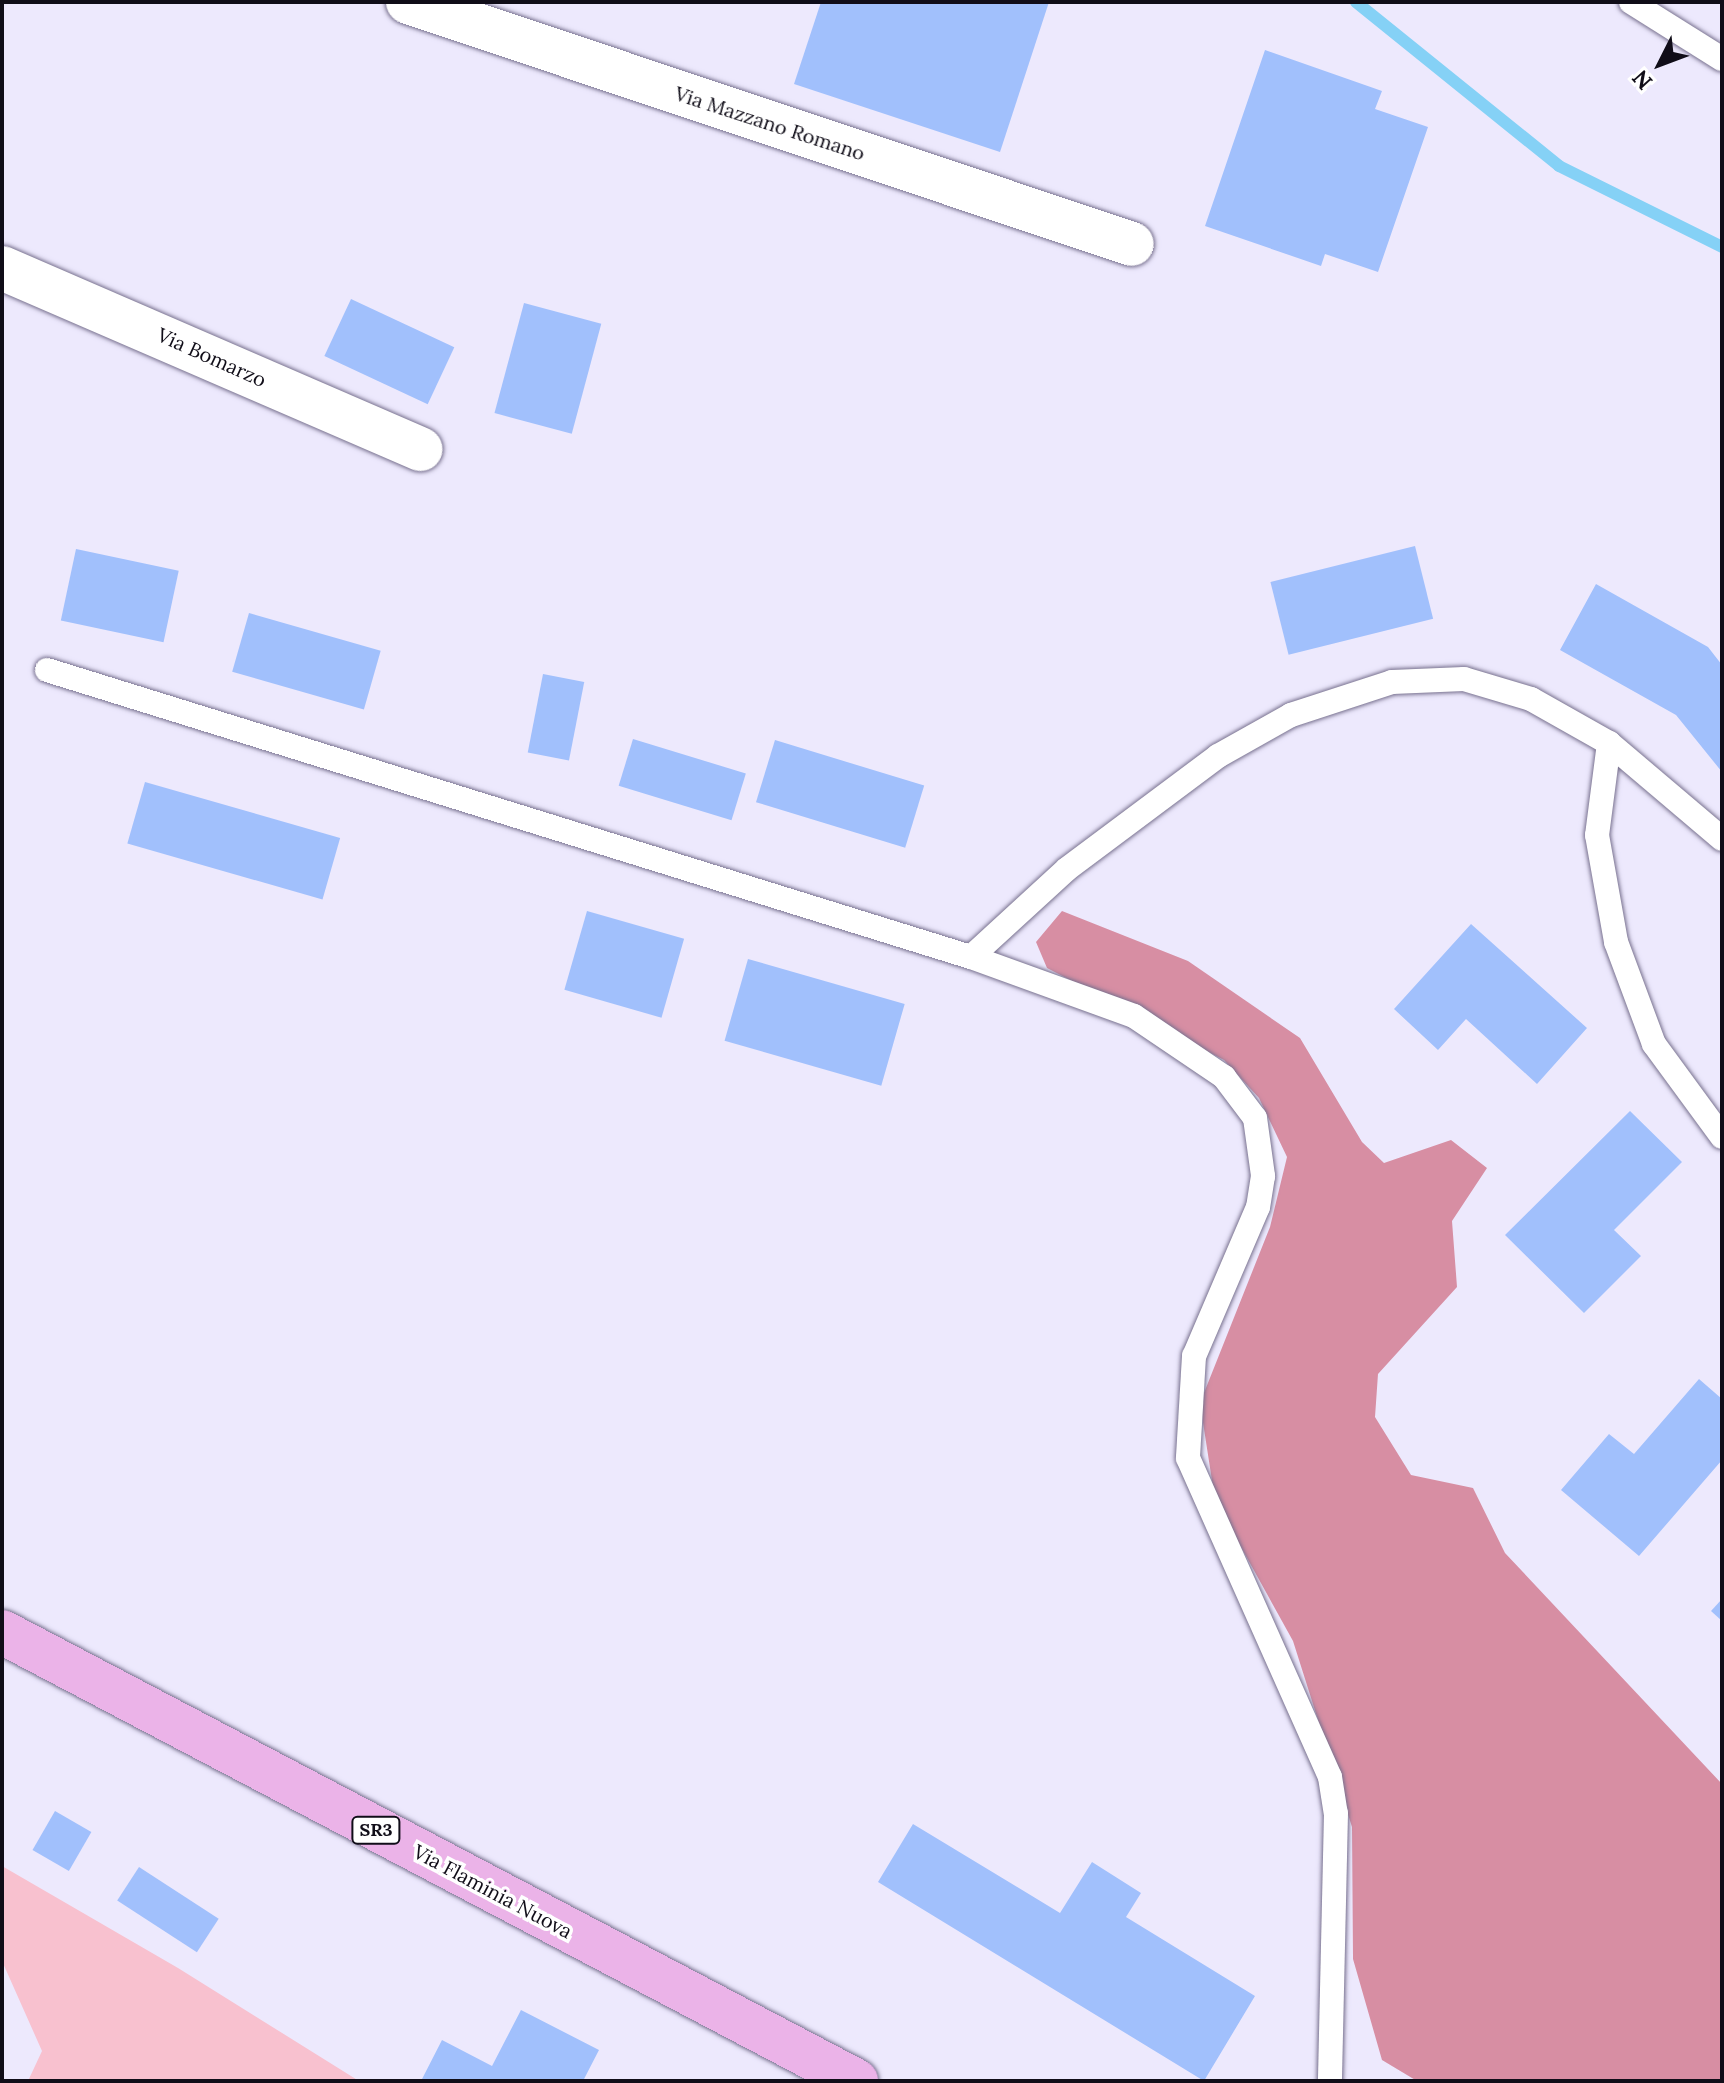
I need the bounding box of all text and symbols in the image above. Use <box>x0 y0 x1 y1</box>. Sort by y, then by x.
north arrow <box>1620 24 1700 104</box>
text: N <box>1626 64 1658 96</box>
street label: Via Mazzano Romano <box>672 81 868 165</box>
street label: Via Bomarzo <box>154 322 270 392</box>
road number: SR3 <box>350 1816 402 1844</box>
street label: Via Flaminia Nuova <box>409 1839 577 1943</box>

